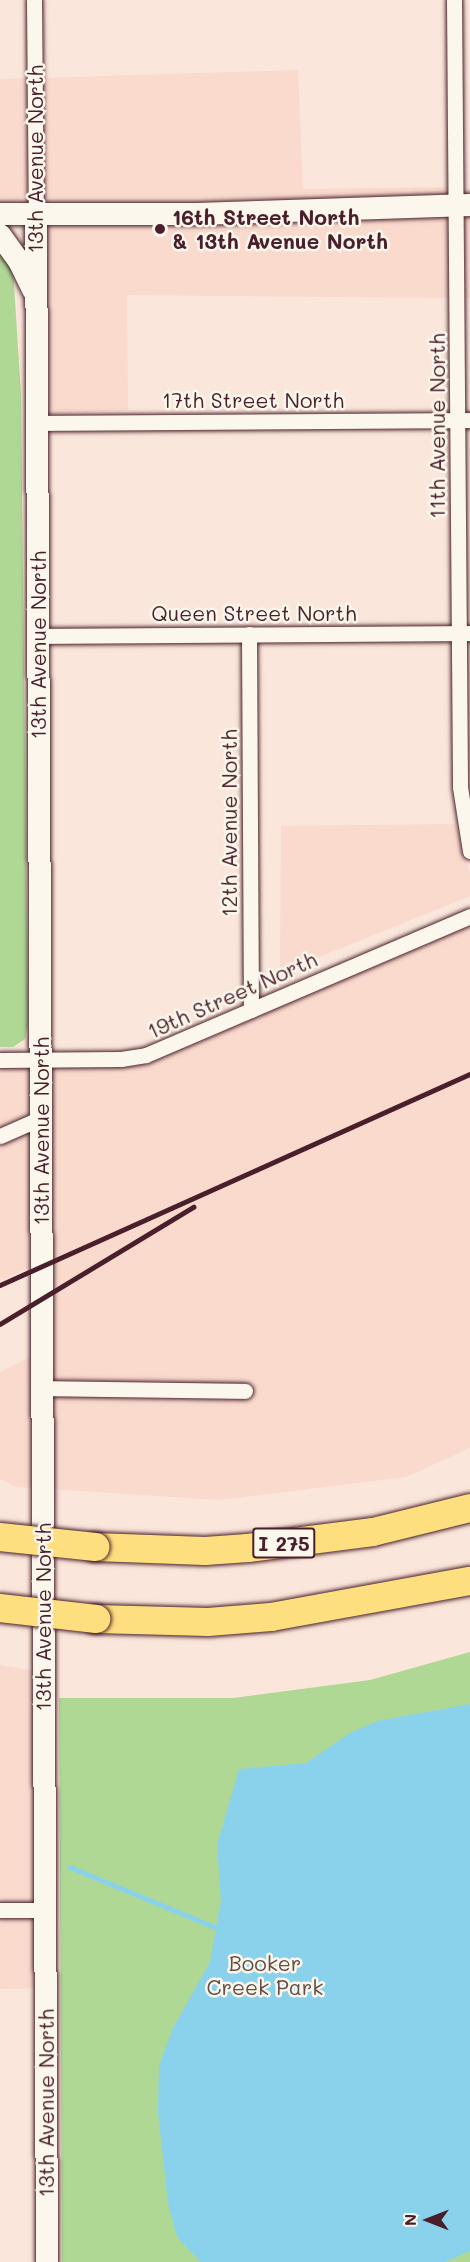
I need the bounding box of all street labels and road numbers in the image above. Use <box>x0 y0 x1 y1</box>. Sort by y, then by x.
street label: 13th Avenue North <box>22 65 48 253</box>
street label: 11th Avenue North <box>424 333 450 519</box>
street label: 17th Street North <box>162 387 344 413</box>
street label: 13th Avenue North <box>25 551 51 739</box>
street label: Queen Street North <box>151 600 357 626</box>
street label: 12th Avenue North <box>216 729 242 917</box>
street label: 19th Street North <box>143 946 321 1044</box>
street label: 13th Avenue North <box>28 1037 54 1225</box>
street label: 13th Avenue North <box>30 1523 56 1711</box>
road number: I 275 <box>251 1526 317 1560</box>
street label: 13th Avenue North <box>33 2009 59 2197</box>

